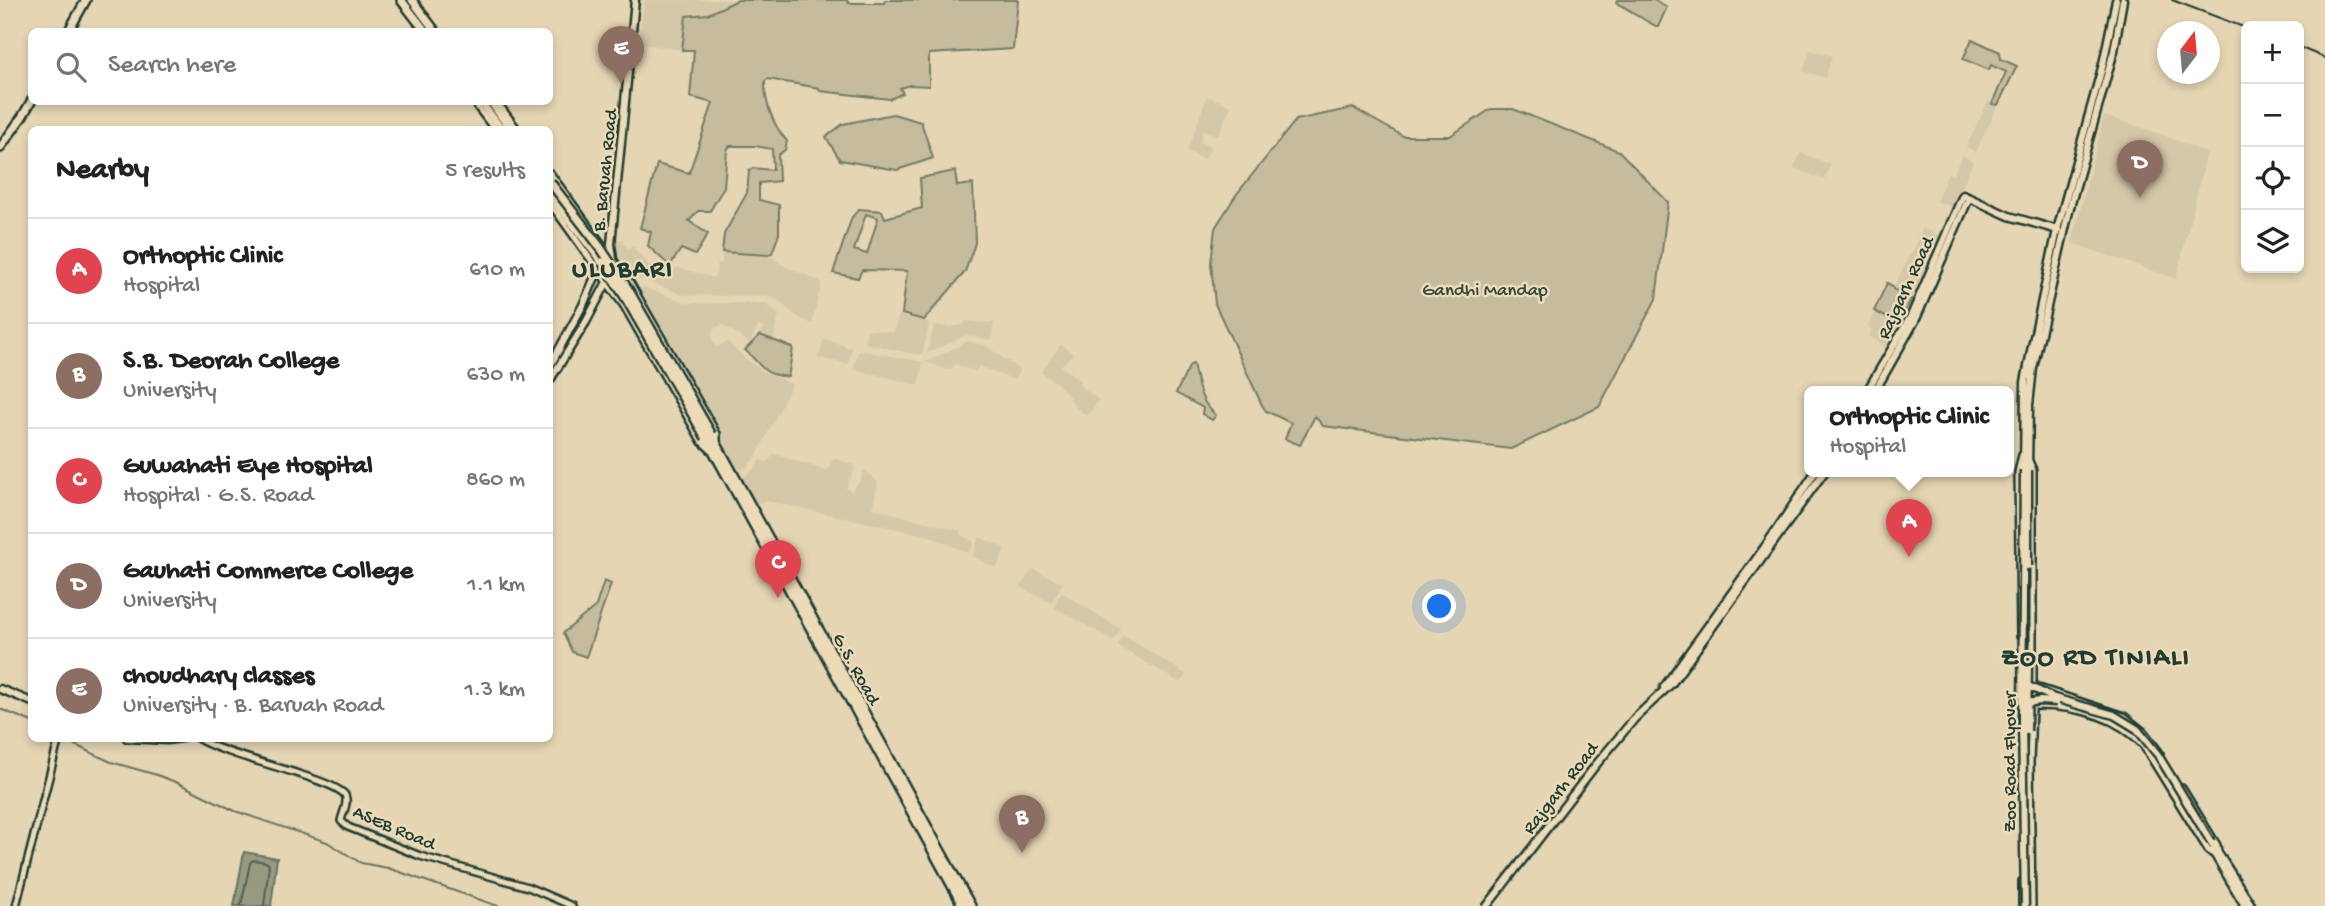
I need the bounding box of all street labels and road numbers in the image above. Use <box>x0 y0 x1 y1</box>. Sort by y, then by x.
street label: B. Baruah Road <box>589 106 625 234</box>
street label: Rajgarh Road <box>1873 232 1942 343</box>
street label: G.S. Road <box>826 630 885 711</box>
street label: Zoo Road Flyover <box>2000 689 2023 832</box>
street label: Rajgarh Road <box>1519 737 1606 840</box>
street label: ASEB Road <box>349 802 440 858</box>

